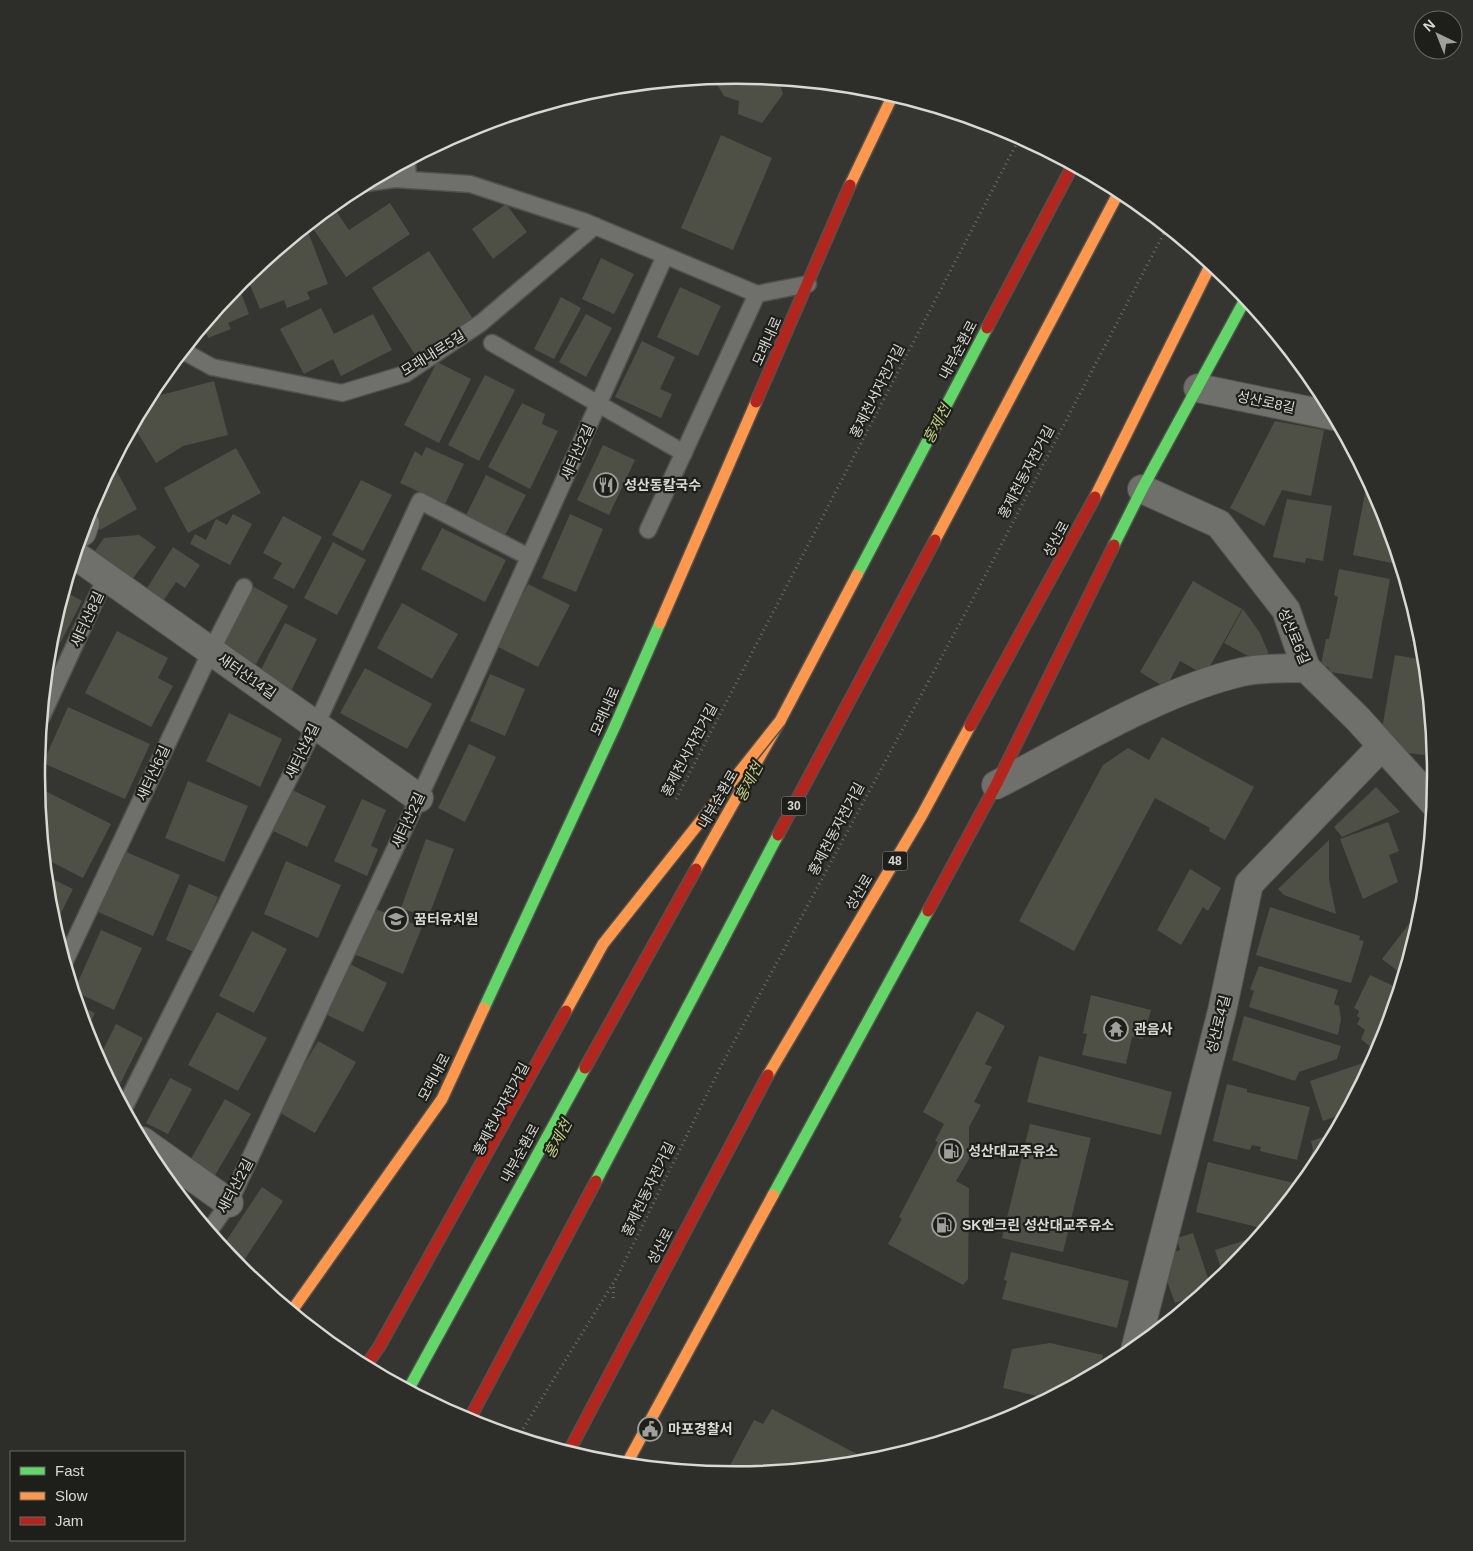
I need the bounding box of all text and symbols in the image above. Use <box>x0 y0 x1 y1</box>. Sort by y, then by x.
north arrow <box>1413 10 1463 60</box>
text: N <box>1420 16 1438 35</box>
street label: 모래내로 <box>749 314 785 368</box>
street label: 내부순환로 <box>936 318 980 382</box>
street label: 모래내로5길 <box>398 327 468 379</box>
street label: 홍제천서자전거길 <box>846 341 908 441</box>
street label: 성산로8길 <box>1235 388 1297 416</box>
water label: 홍제천 <box>919 400 955 446</box>
street label: 새터산2길 <box>558 422 596 482</box>
street label: 홍제천동자전거길 <box>995 423 1057 521</box>
restaurant icon: 성산동칼국수 <box>593 472 619 498</box>
place label: 성산동칼국수 <box>624 477 701 493</box>
street label: 성산로 <box>1040 518 1072 560</box>
street label: 새터산8길 <box>67 589 107 649</box>
street label: 성산로6길 <box>1275 606 1313 666</box>
street label: 새터산14길 <box>215 650 279 702</box>
street label: 모래내로 <box>587 684 623 738</box>
street label: 홍제천서자전거길 <box>658 701 720 799</box>
street label: 새터산4길 <box>282 721 322 781</box>
street label: 새터산6길 <box>133 743 173 803</box>
water label: 홍제천 <box>731 758 767 804</box>
street label: 내부순환로 <box>695 767 741 831</box>
street label: 홍제천동자전거길 <box>805 780 867 878</box>
street label: 새터산2길 <box>388 790 428 850</box>
road number: 30 <box>782 796 806 816</box>
road number: 48 <box>882 851 908 870</box>
street label: 성산로 <box>842 871 876 913</box>
school or university icon: 꿈터유치원 <box>383 906 409 932</box>
place label: 꿈터유치원 <box>414 911 478 927</box>
street label: 성산로4길 <box>1203 993 1233 1055</box>
temple icon: 관음사 <box>1103 1016 1129 1042</box>
place label: 관음사 <box>1134 1021 1173 1037</box>
street label: 모래내로 <box>415 1050 453 1104</box>
street label: 홍제천서자전거길 <box>470 1060 532 1158</box>
water label: 홍제천 <box>540 1115 576 1161</box>
street label: 내부순환로 <box>497 1121 543 1185</box>
fuel station icon: 성산대교주유소 <box>938 1138 964 1164</box>
street label: 홍제천동자전거길 <box>618 1139 678 1239</box>
place label: 성산대교주유소 <box>968 1143 1058 1159</box>
street label: 새터산2길 <box>214 1156 256 1216</box>
fuel station icon: SK엔크린 성산대교주유소 <box>931 1212 957 1238</box>
place label: SK엔크린 성산대교주유소 <box>962 1217 1114 1233</box>
street label: 성산로 <box>644 1225 676 1267</box>
public building icon: 마포경찰서 <box>637 1416 663 1442</box>
place label: 마포경찰서 <box>668 1421 732 1437</box>
legend <box>10 1451 185 1541</box>
text: Fast <box>55 1462 85 1479</box>
text: Slow <box>55 1487 88 1504</box>
text: Jam <box>55 1512 83 1529</box>

